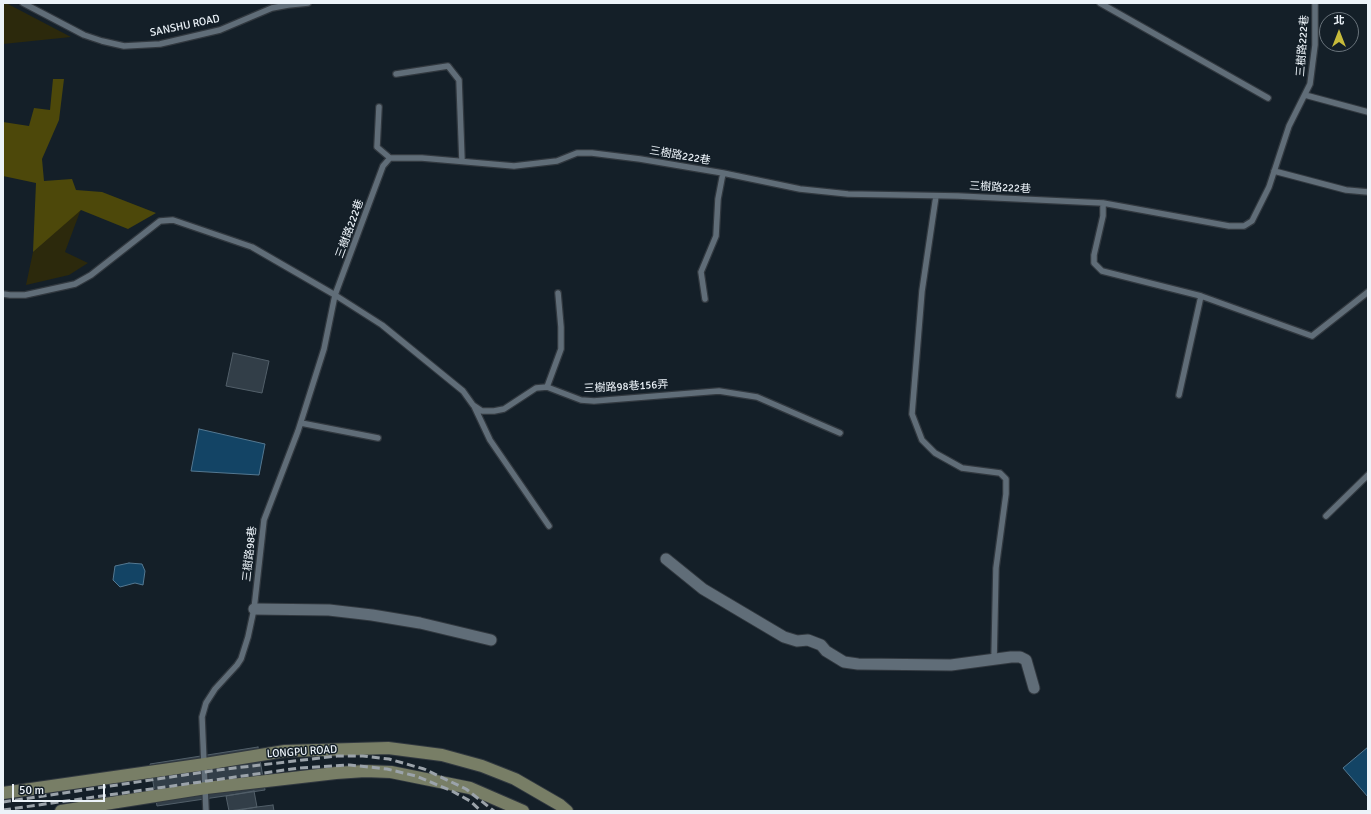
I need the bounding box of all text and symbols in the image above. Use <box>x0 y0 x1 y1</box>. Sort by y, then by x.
street label: SANSHU ROAD <box>149 12 221 40</box>
north arrow <box>1319 12 1359 52</box>
text: 北 <box>1334 14 1345 27</box>
street label: 三樹路222巷 <box>1294 15 1312 77</box>
street label: 三樹路222巷 <box>648 144 712 168</box>
street label: 三樹路222巷 <box>969 180 1031 196</box>
street label: 三樹路222巷 <box>333 198 367 260</box>
street label: 三樹路98巷156弄 <box>583 378 669 396</box>
street label: 三樹路98巷 <box>241 526 259 582</box>
street label: LONGPU ROAD <box>266 743 338 761</box>
scale bar <box>14 776 107 802</box>
text: 50 m <box>19 783 44 798</box>

